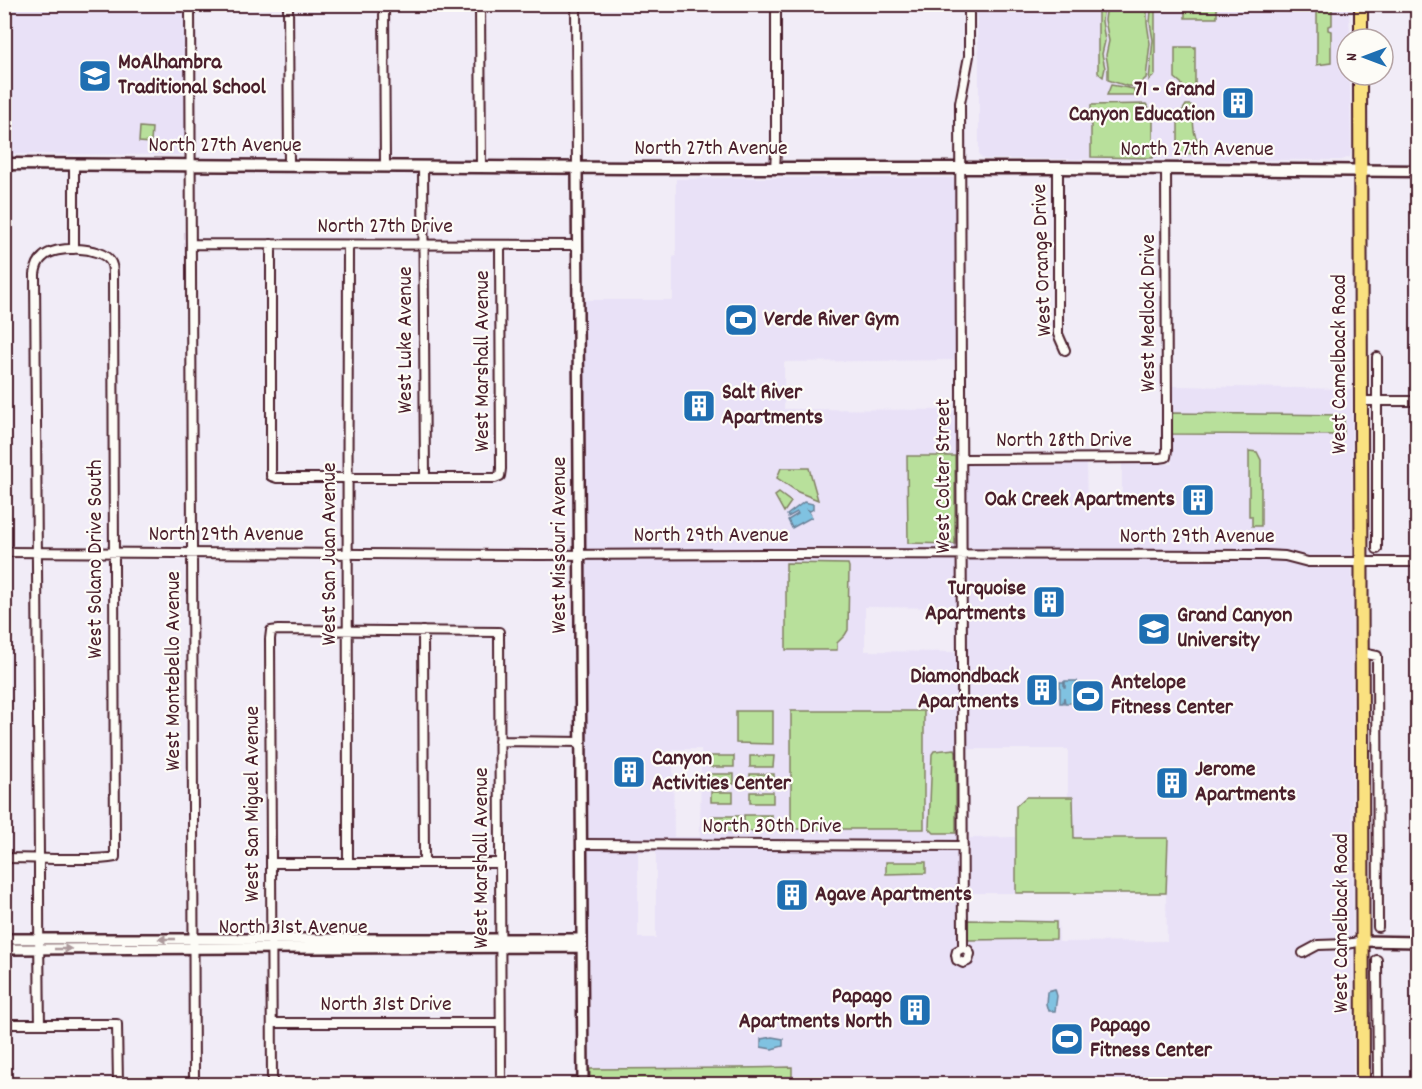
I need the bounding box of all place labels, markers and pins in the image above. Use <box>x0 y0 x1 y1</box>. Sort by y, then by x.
place label: MoAlhambra Traditional School <box>118 48 267 104</box>
school or university icon: MoAlhambra Traditional School <box>77 58 113 94</box>
place label: 71 - Grand Canyon Education <box>1069 75 1215 131</box>
building icon: 71 - Grand Canyon Education <box>1220 85 1256 121</box>
sports icon: Verde River Gym <box>723 302 759 338</box>
place label: Verde River Gym <box>764 305 899 336</box>
place label: Salt River Apartments <box>722 378 823 434</box>
building icon: Salt River Apartments <box>681 388 717 424</box>
building icon: Oak Creek Apartments <box>1180 482 1216 518</box>
place label: Oak Creek Apartments <box>984 485 1175 516</box>
place label: Turquoise Apartments <box>925 574 1026 630</box>
building icon: Turquoise Apartments <box>1031 584 1067 620</box>
place label: Grand Canyon University <box>1177 601 1292 657</box>
school or university icon: Grand Canyon University <box>1136 611 1172 647</box>
place label: Diamondback Apartments <box>910 662 1019 718</box>
place label: Antelope Fitness Center <box>1111 668 1234 724</box>
building icon: Diamondback Apartments <box>1024 672 1060 708</box>
sports icon: Antelope Fitness Center <box>1070 678 1106 714</box>
place label: Canyon Activities Center <box>652 744 792 800</box>
building icon: Canyon Activities Center <box>611 754 647 790</box>
place label: Jerome Apartments <box>1195 755 1296 811</box>
building icon: Jerome Apartments <box>1154 765 1190 801</box>
building icon: Agave Apartments <box>774 877 810 913</box>
place label: Agave Apartments <box>815 880 972 911</box>
place label: Papago Apartments North <box>739 982 892 1038</box>
building icon: Papago Apartments North <box>897 992 933 1028</box>
place label: Papago Fitness Center <box>1090 1011 1213 1067</box>
sports icon: Papago Fitness Center <box>1049 1021 1085 1057</box>

